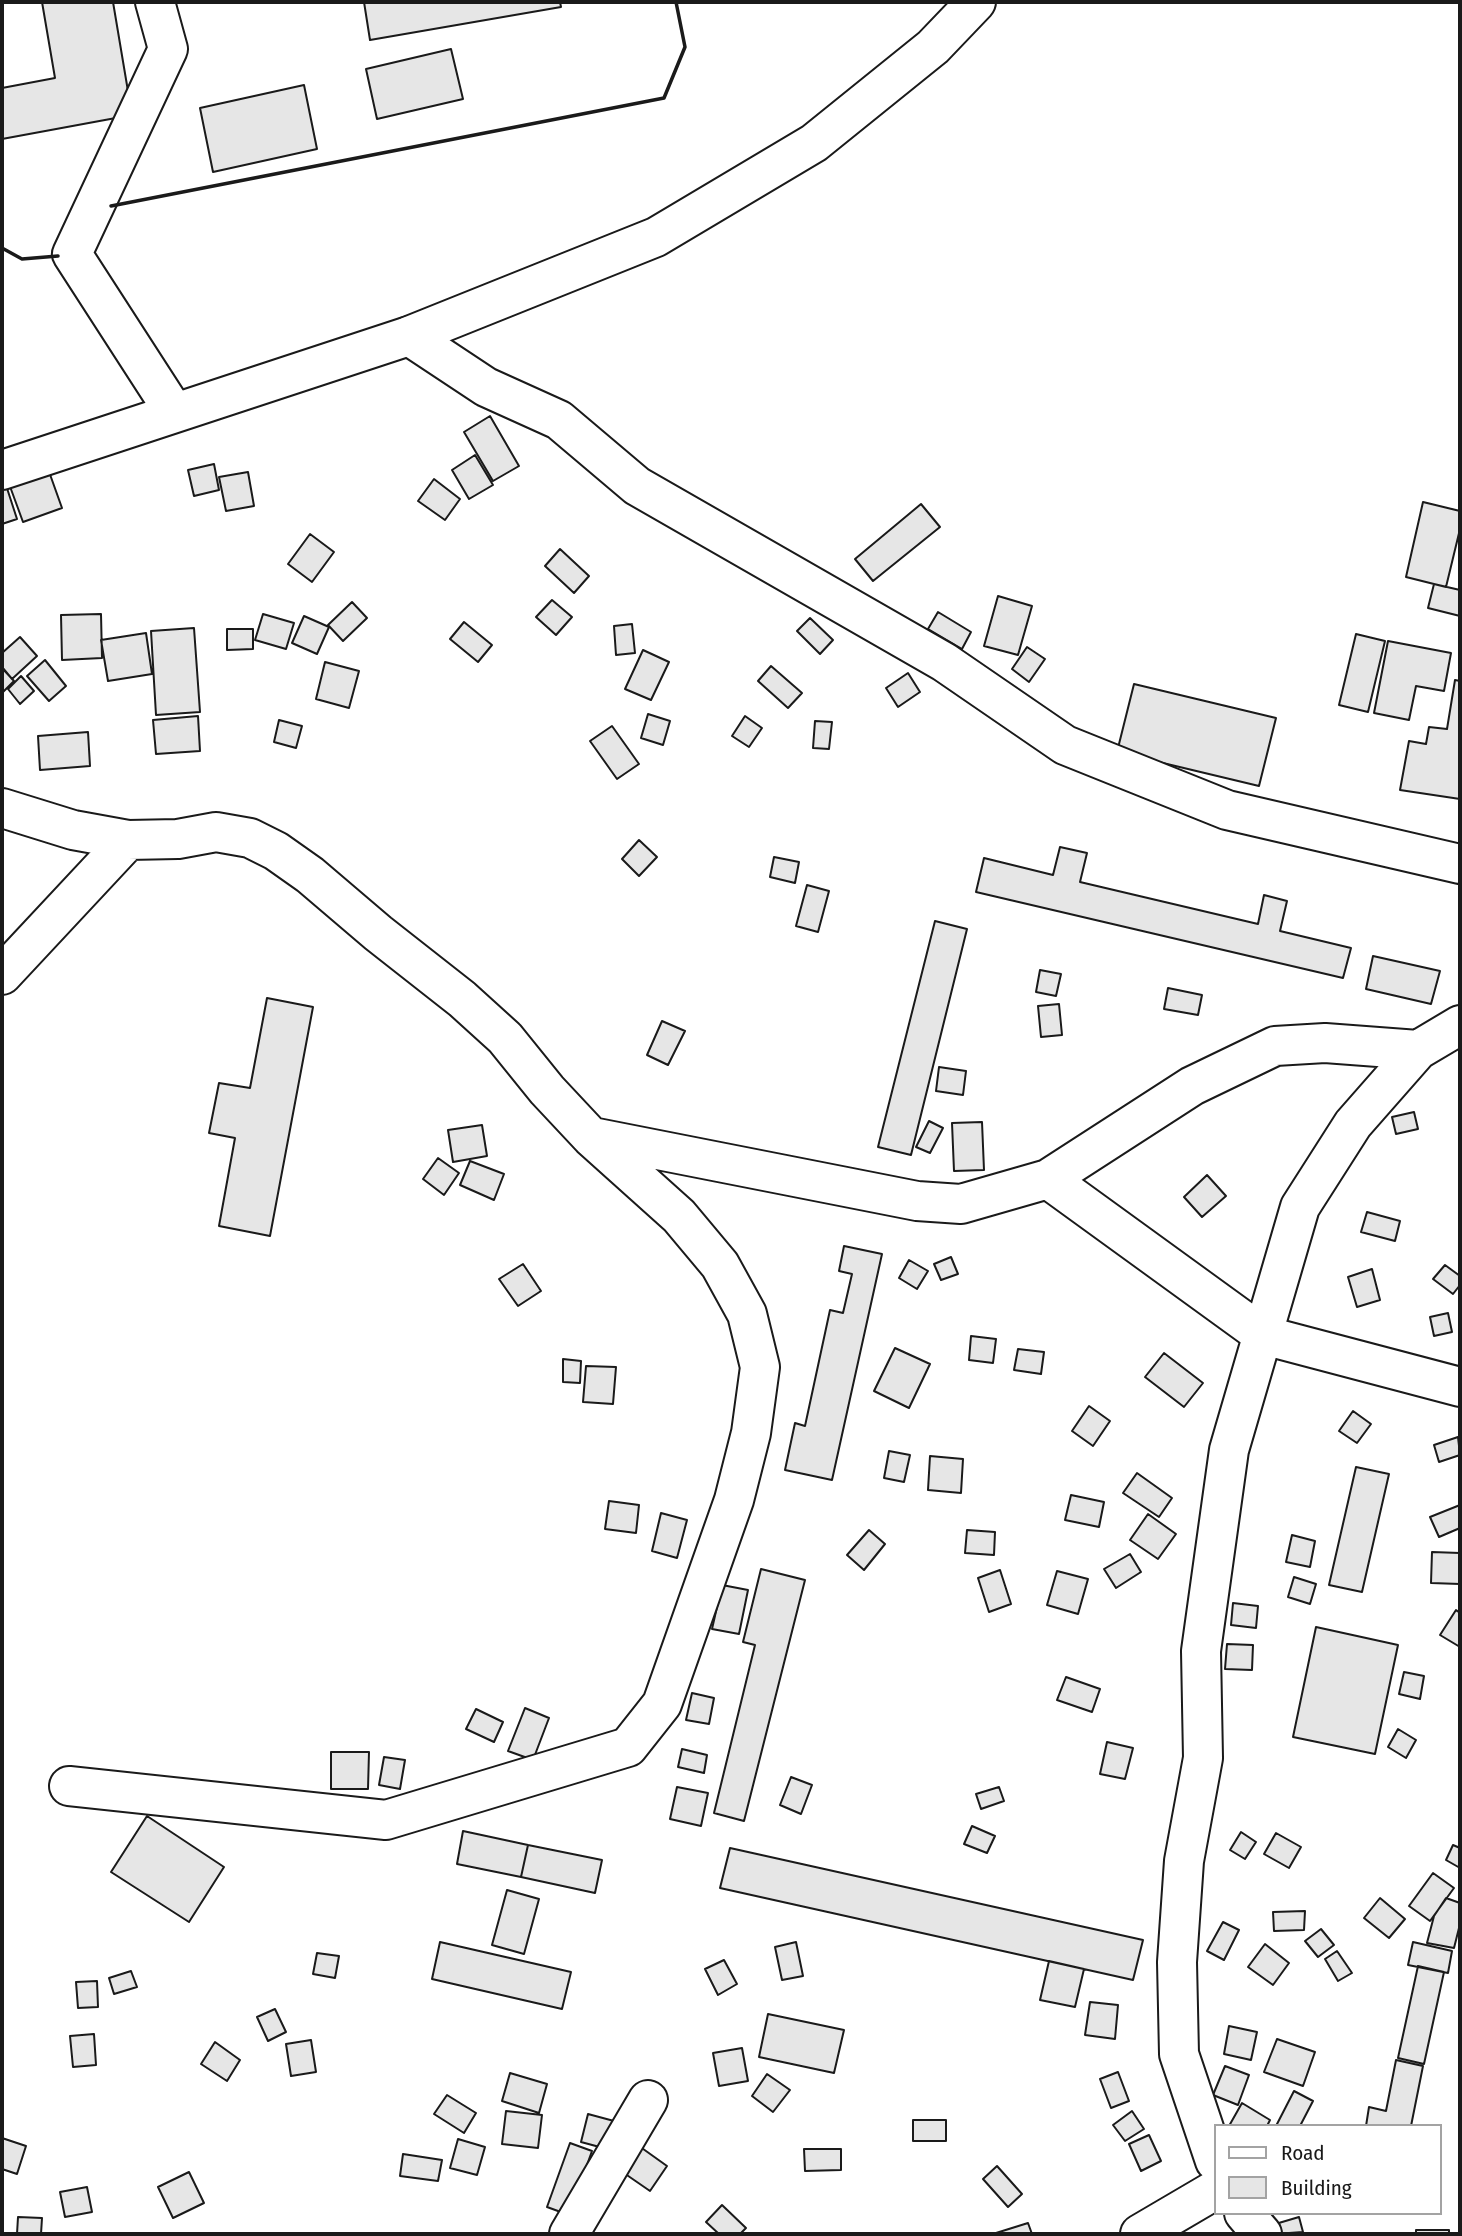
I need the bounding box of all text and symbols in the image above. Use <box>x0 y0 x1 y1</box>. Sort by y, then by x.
legend <box>1214 2124 1441 2215</box>
text: Road <box>1281 2140 1325 2166</box>
text: Building <box>1281 2175 1352 2201</box>

